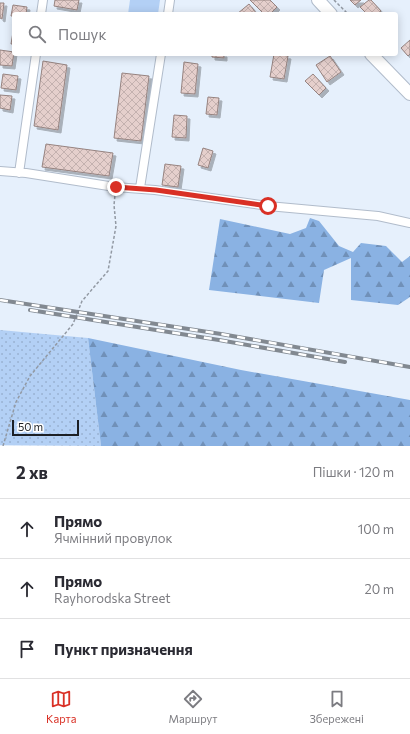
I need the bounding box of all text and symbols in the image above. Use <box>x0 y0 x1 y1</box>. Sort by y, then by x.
search box <box>12 12 398 56</box>
icon: search <box>26 23 48 45</box>
text: Пошук <box>58 25 106 43</box>
route end <box>107 178 125 196</box>
route start <box>259 197 277 215</box>
scale bar <box>12 418 79 437</box>
text: 50 m <box>18 420 43 433</box>
text: 2 хв <box>16 462 48 483</box>
text: Пішки · 120 m <box>313 464 394 480</box>
text: Прямо <box>54 512 102 530</box>
icon: ahead <box>16 518 38 540</box>
text: 100 m <box>358 521 394 537</box>
text: Ячмінний провулок <box>54 530 173 546</box>
text: Прямо <box>54 572 102 590</box>
icon: ahead <box>16 578 38 600</box>
text: 20 m <box>365 581 394 597</box>
text: Rayhorodska Street <box>54 590 171 606</box>
icon: arrive <box>16 638 38 660</box>
text: Пункт призначення <box>54 640 193 658</box>
tab: Карта <box>46 688 76 725</box>
tab: Маршрут <box>169 688 217 725</box>
tab: Збережені <box>310 688 364 725</box>

